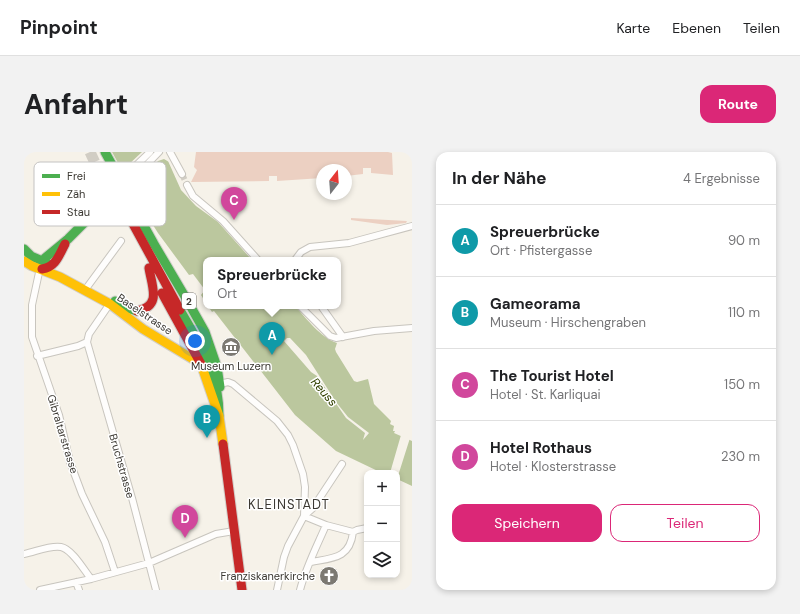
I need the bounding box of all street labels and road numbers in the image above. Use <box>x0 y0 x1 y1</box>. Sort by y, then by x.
street label: Baselstrasse <box>115 290 175 338</box>
road number: 2 <box>182 293 196 309</box>
street label: Gibraltarstrasse <box>44 393 82 475</box>
street label: Bruchstrasse <box>106 432 138 500</box>

